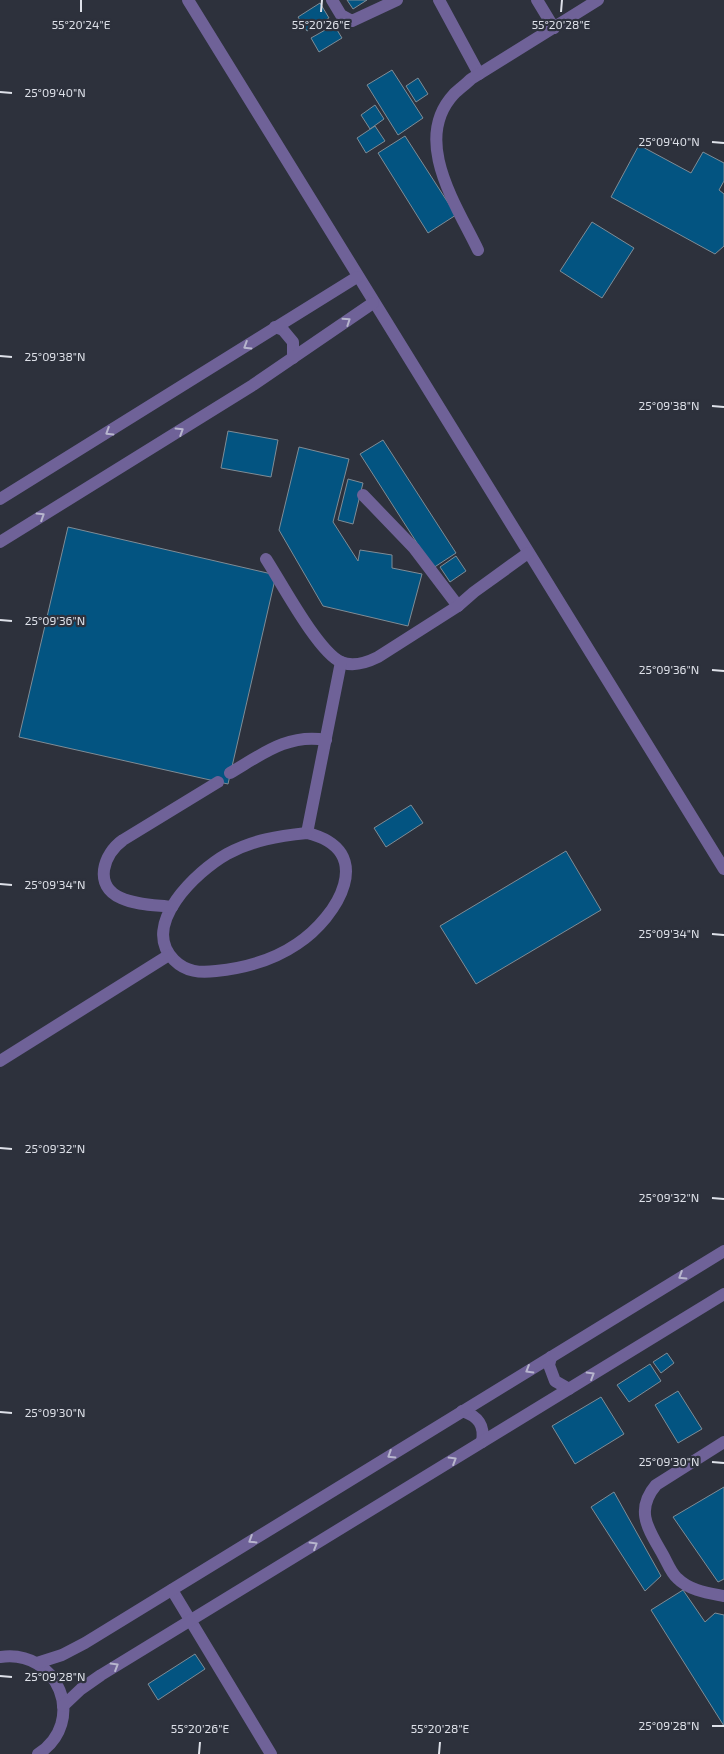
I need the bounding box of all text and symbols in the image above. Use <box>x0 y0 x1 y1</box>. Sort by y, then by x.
text: 55°20'24"E <box>52 17 111 31</box>
text: 55°20'26"E <box>292 17 350 31</box>
text: 55°20'28"E <box>532 17 591 31</box>
text: 25°09'40"N <box>24 85 86 99</box>
text: 25°09'40"N <box>638 134 700 148</box>
one-way arrow <box>341 318 350 327</box>
one-way arrow <box>243 339 252 349</box>
text: 25°09'38"N <box>25 349 85 363</box>
text: 25°09'38"N <box>639 398 699 412</box>
one-way arrow <box>105 425 114 435</box>
one-way arrow <box>174 427 183 437</box>
one-way arrow <box>36 513 45 523</box>
text: 25°09'36"N <box>25 613 85 627</box>
text: 25°09'36"N <box>639 662 699 676</box>
text: 25°09'34"N <box>25 877 85 891</box>
text: 25°09'34"N <box>639 926 699 940</box>
text: 25°09'32"N <box>25 1141 85 1155</box>
text: 25°09'32"N <box>639 1190 699 1204</box>
one-way arrow <box>679 1270 688 1280</box>
one-way arrow <box>526 1364 535 1374</box>
one-way arrow <box>586 1372 595 1382</box>
text: 25°09'30"N <box>25 1405 85 1419</box>
one-way arrow <box>387 1449 396 1459</box>
text: 25°09'30"N <box>639 1454 699 1468</box>
one-way arrow <box>447 1457 456 1467</box>
one-way arrow <box>249 1534 258 1544</box>
one-way arrow <box>309 1541 318 1551</box>
one-way arrow <box>110 1663 119 1672</box>
text: 25°09'28"N <box>25 1669 85 1683</box>
text: 25°09'28"N <box>639 1718 699 1732</box>
text: 55°20'26"E <box>171 1721 229 1735</box>
text: 55°20'28"E <box>411 1721 470 1735</box>

